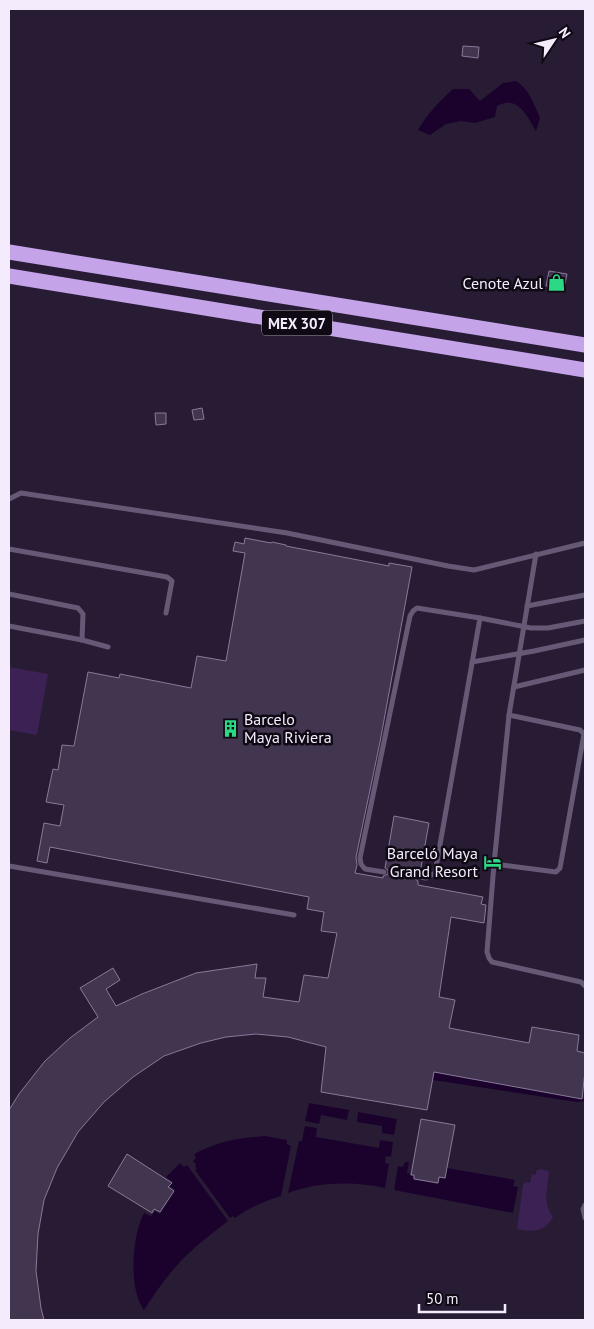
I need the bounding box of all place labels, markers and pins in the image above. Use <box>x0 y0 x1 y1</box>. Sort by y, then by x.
place label: Cenote Azul <box>462 273 543 293</box>
shop icon: Cenote Azul <box>547 273 567 293</box>
place label: Barcelo Maya Riviera <box>244 709 332 747</box>
building icon: Barcelo Maya Riviera <box>220 718 240 738</box>
place label: Barceló Maya Grand Resort <box>387 843 479 881</box>
hotel icon: Barceló Maya Grand Resort <box>482 852 502 872</box>

